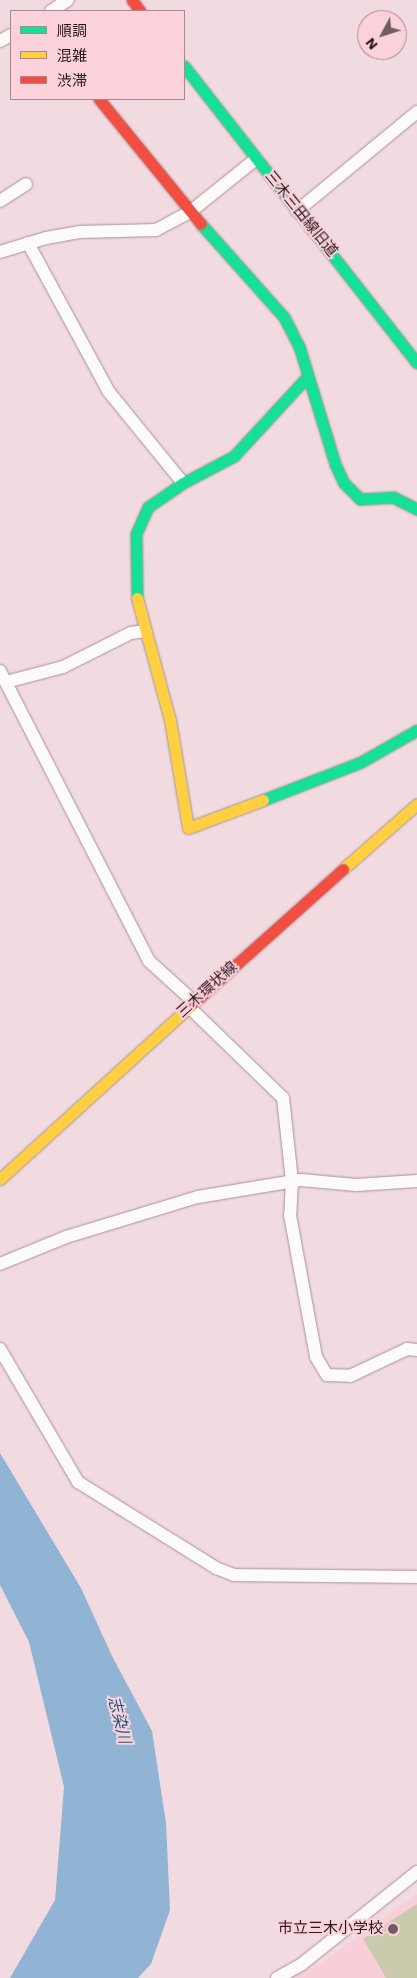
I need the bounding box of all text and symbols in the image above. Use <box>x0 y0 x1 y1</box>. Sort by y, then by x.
legend <box>10 10 185 100</box>
north arrow <box>357 10 407 60</box>
text: 順調 <box>57 22 87 40</box>
text: N <box>362 35 381 53</box>
text: 混雑 <box>57 47 87 65</box>
text: 渋滞 <box>57 72 87 90</box>
street label: 三木三田線旧道 <box>261 168 341 260</box>
street label: 三木環状線 <box>173 958 241 1022</box>
water label: 志染川 <box>104 1694 134 1746</box>
place label: 市立三木小学校 <box>278 1920 383 1938</box>
marker: 市立三木小学校 <box>387 1923 399 1935</box>

